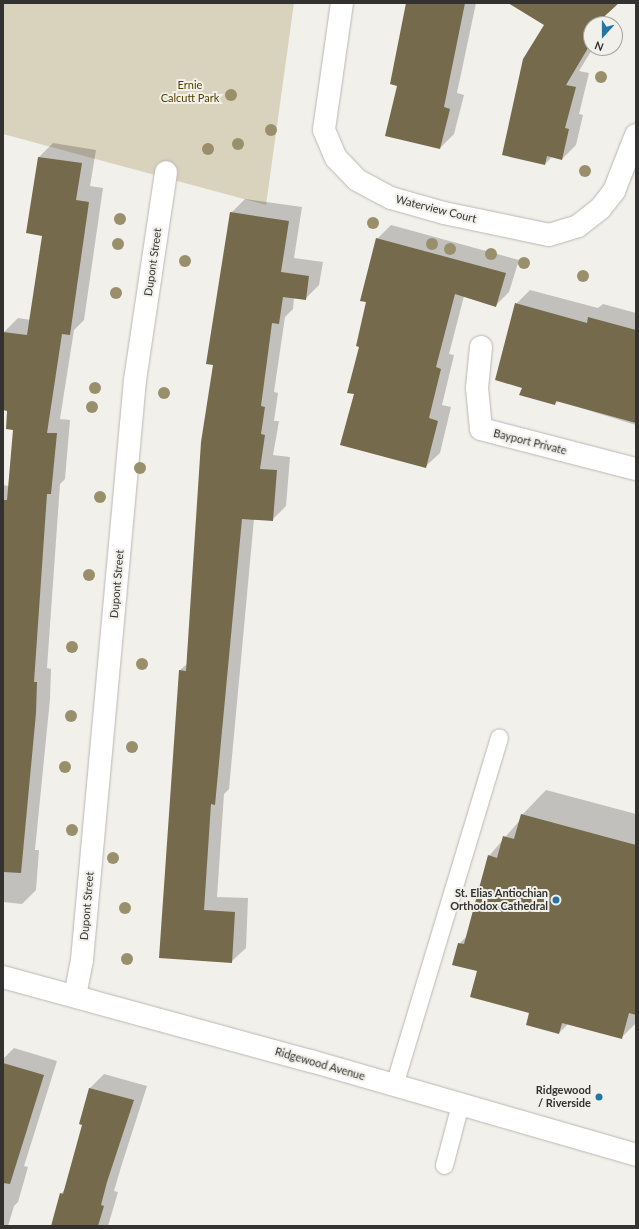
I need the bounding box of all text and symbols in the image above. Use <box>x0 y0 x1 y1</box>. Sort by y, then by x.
north arrow <box>583 16 623 56</box>
text: N <box>593 39 605 54</box>
park label: Ernie Calcutt Park <box>161 79 219 105</box>
street label: Waterview Court <box>394 193 478 225</box>
street label: Dupont Street <box>142 227 164 297</box>
street label: Bayport Private <box>492 427 568 457</box>
street label: Dupont Street <box>107 549 127 619</box>
street label: Dupont Street <box>77 871 97 941</box>
place label: St. Elias Antiochian Orthodox Cathedral <box>450 887 548 913</box>
marker: St. Elias Antiochian Orthodox Cathedral <box>551 895 561 905</box>
street label: Ridgewood Avenue <box>273 1045 367 1083</box>
place label: Ridgewood / Riverside <box>536 1084 591 1110</box>
marker: Ridgewood / Riverside <box>594 1092 604 1102</box>

